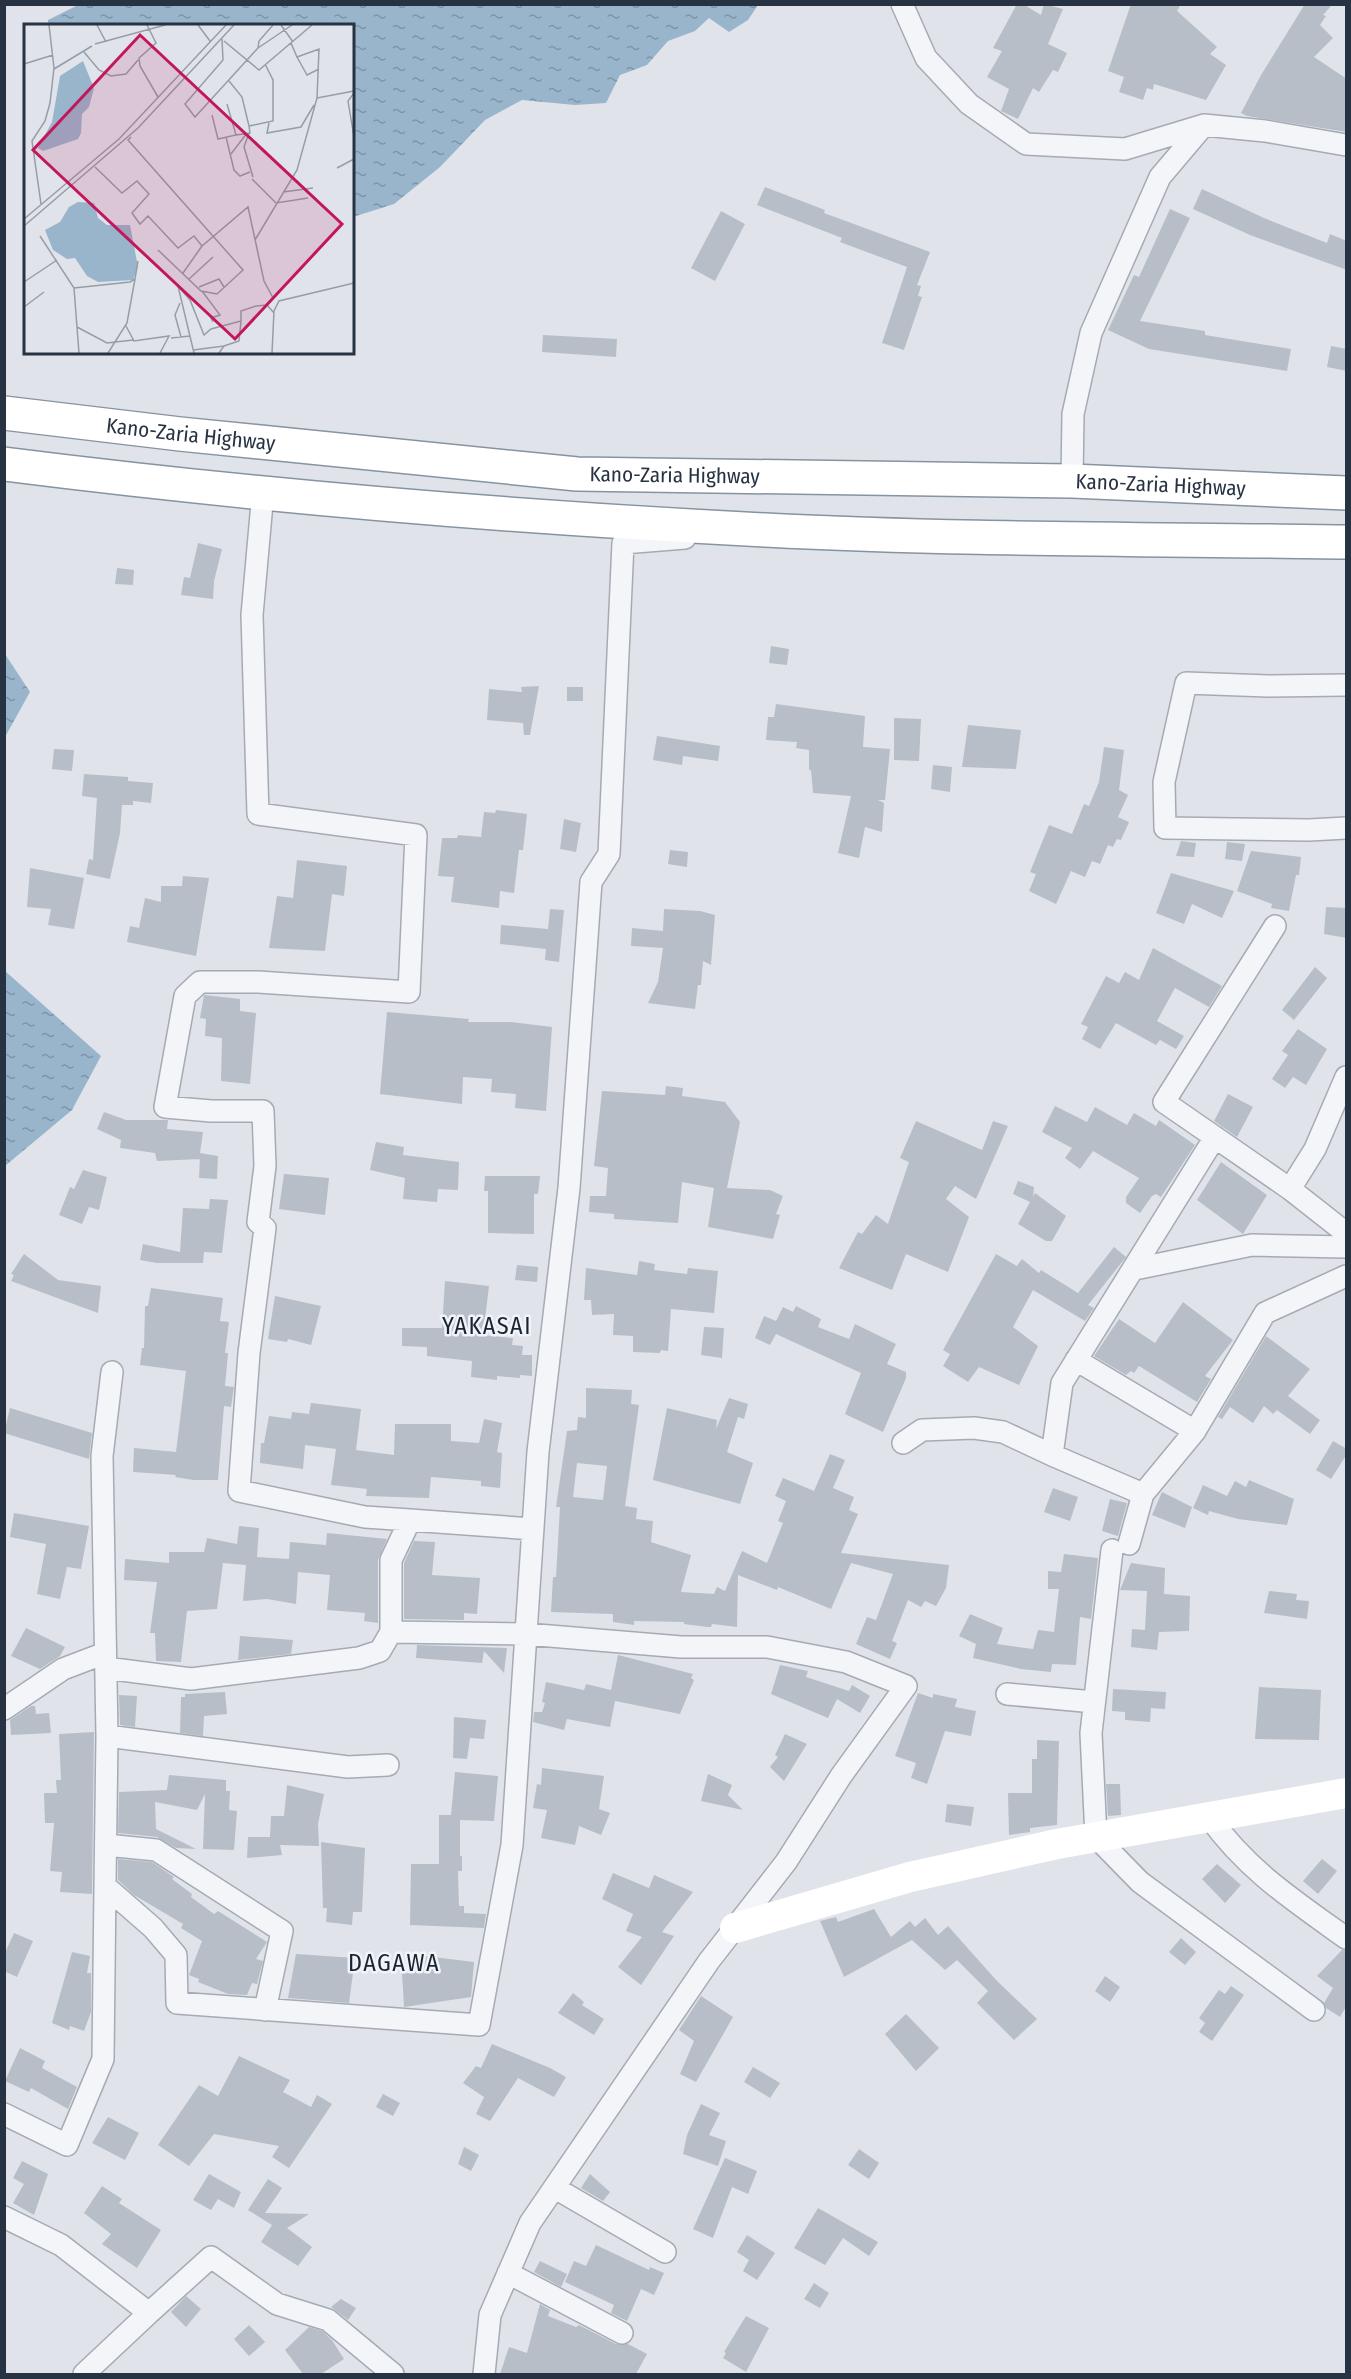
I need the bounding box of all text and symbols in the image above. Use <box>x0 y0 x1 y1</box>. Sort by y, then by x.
inset map <box>24 24 354 354</box>
street label: Kano-Zaria Highway <box>105 412 277 457</box>
street label: Kano-Zaria Highway <box>589 461 761 490</box>
street label: Kano-Zaria Highway <box>1075 468 1247 502</box>
district label: YAKASAI <box>442 1312 532 1340</box>
district label: DAGAWA <box>348 1949 440 1977</box>

